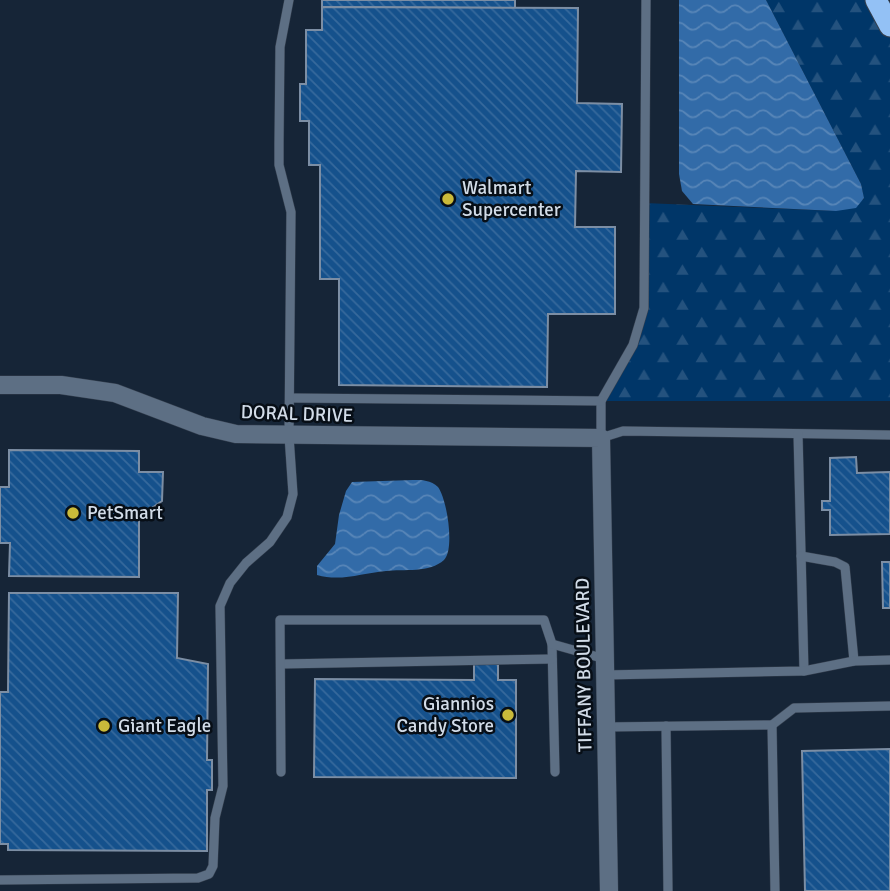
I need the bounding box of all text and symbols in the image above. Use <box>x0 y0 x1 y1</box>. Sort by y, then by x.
place label: Walmart Supercenter <box>462 176 561 222</box>
marker: Walmart Supercenter <box>440 191 456 207</box>
street label: DORAL DRIVE <box>240 400 354 428</box>
place label: PetSmart <box>87 501 163 525</box>
marker: PetSmart <box>65 505 81 521</box>
street label: TIFFANY BOULEVARD <box>570 578 598 752</box>
place label: Giannios Candy Store <box>396 692 494 738</box>
marker: Giannios Candy Store <box>500 707 516 723</box>
place label: Giant Eagle <box>118 714 211 738</box>
marker: Giant Eagle <box>96 718 112 734</box>

